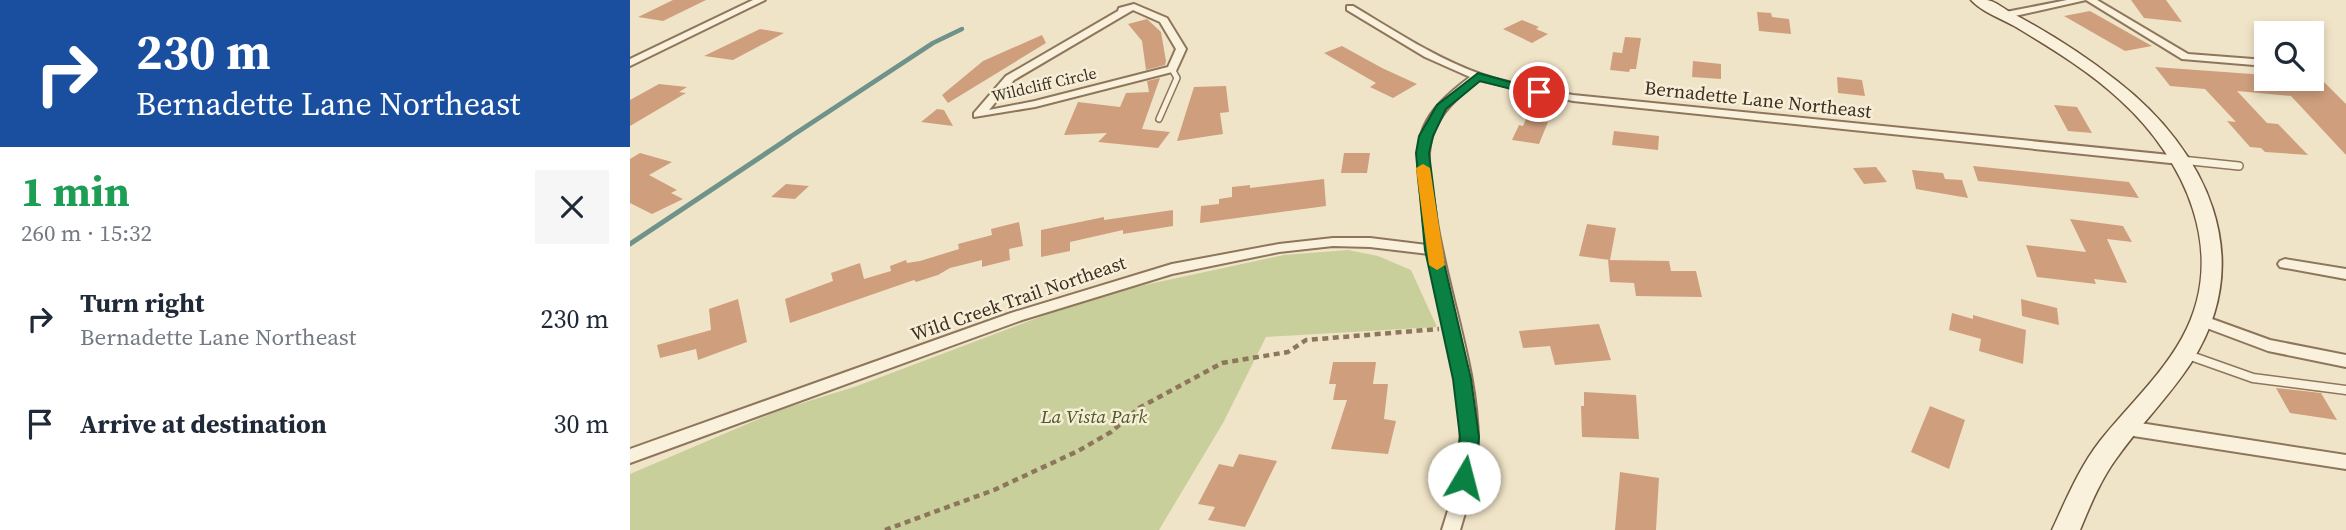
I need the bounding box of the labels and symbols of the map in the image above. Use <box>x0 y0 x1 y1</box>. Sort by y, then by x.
street label: Wildcliff Circle <box>989 61 1099 107</box>
pin <box>1509 62 1569 122</box>
street label: Bernadette Lane Northeast <box>1643 74 1874 124</box>
street label: Wild Creek Trail Northeast <box>907 249 1130 347</box>
park label: La Vista Park <box>1040 403 1147 429</box>
position arrow <box>1427 441 1501 515</box>

